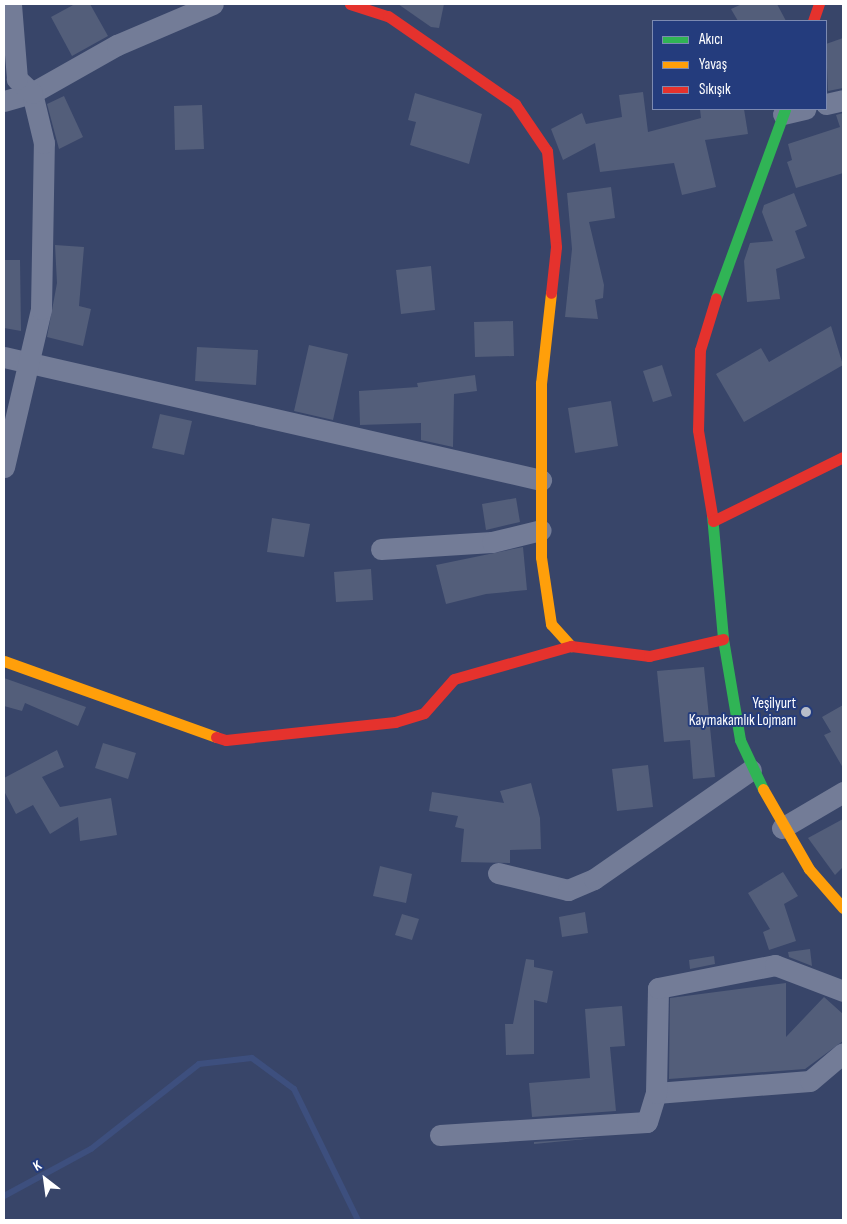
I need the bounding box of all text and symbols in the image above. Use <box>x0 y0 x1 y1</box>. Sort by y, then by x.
legend <box>652 20 827 110</box>
text: Akıcı <box>699 30 723 49</box>
text: Yavaş <box>699 55 727 74</box>
text: Sıkışık <box>699 80 731 99</box>
place label: Yeşilyurt Kaymakamlık Lojmanı <box>689 694 796 729</box>
marker: Yeşilyurt Kaymakamlık Lojmanı <box>800 706 812 718</box>
north arrow <box>20 1154 70 1204</box>
text: K <box>30 1156 44 1175</box>

